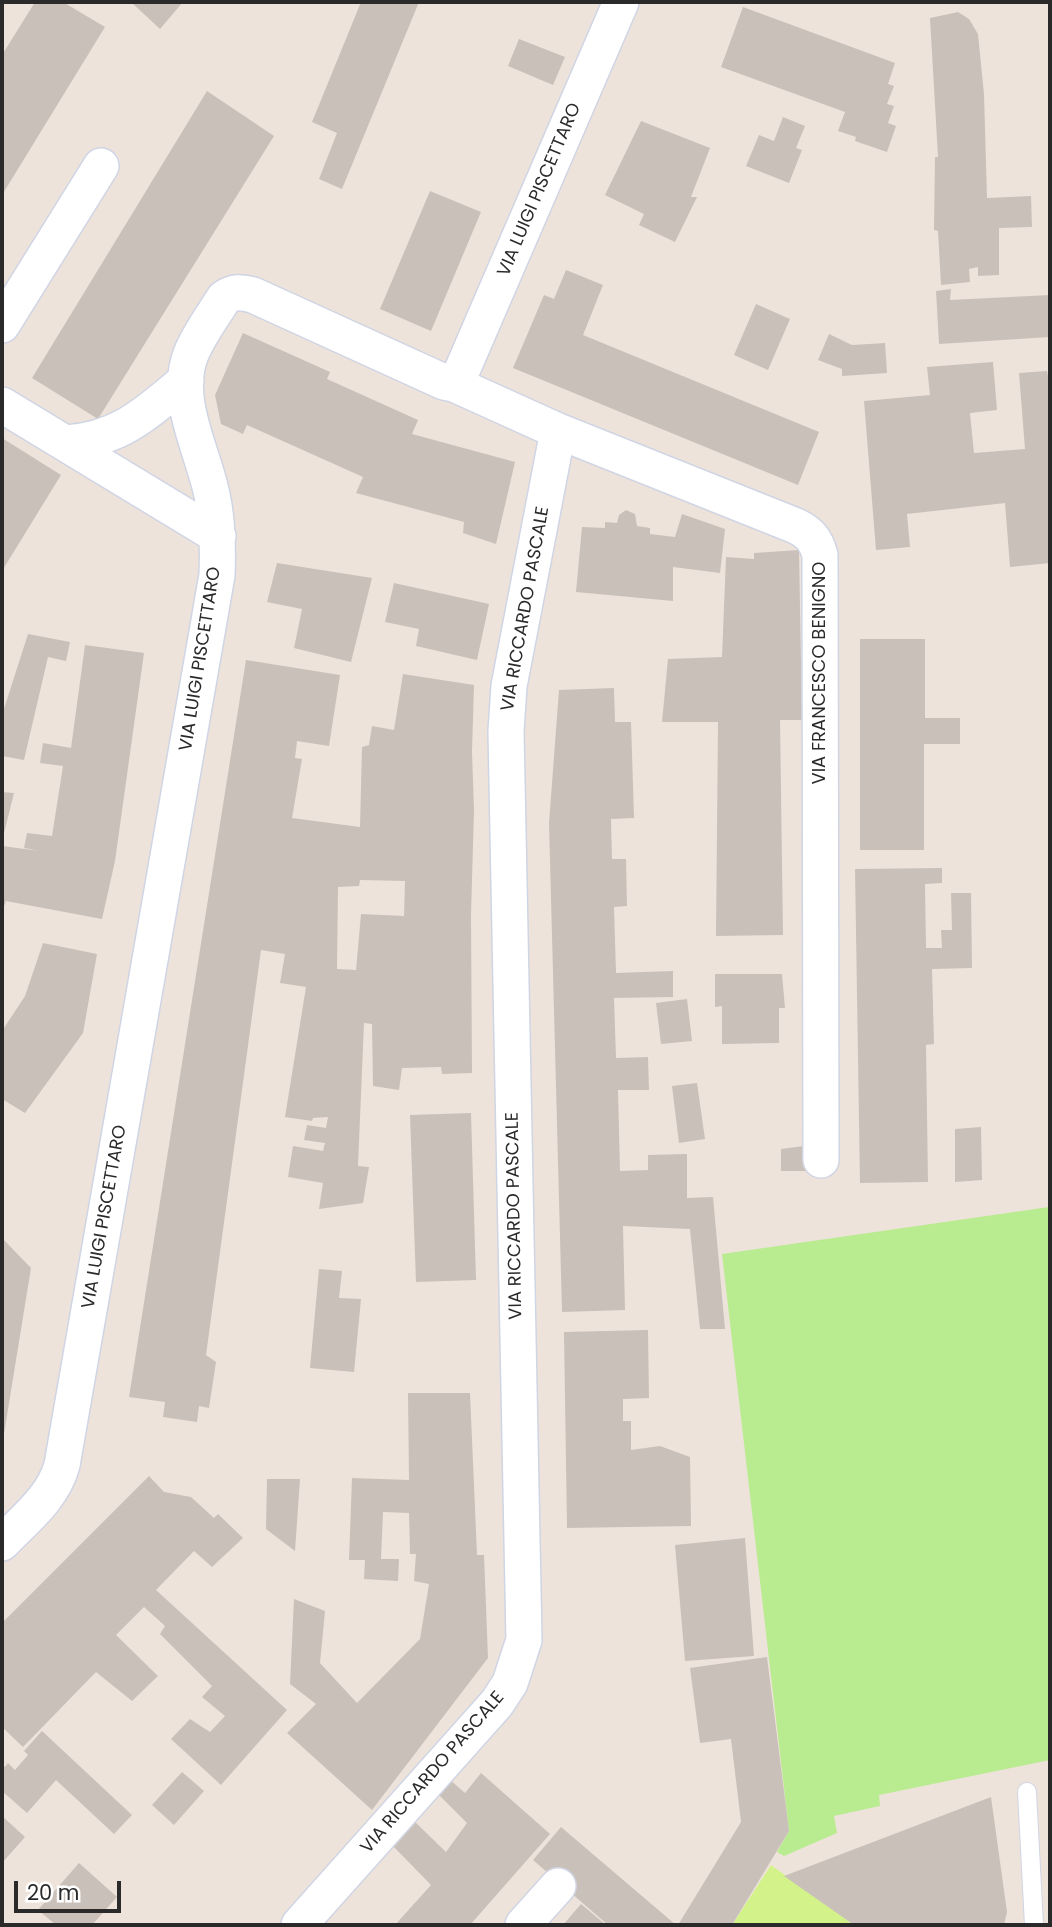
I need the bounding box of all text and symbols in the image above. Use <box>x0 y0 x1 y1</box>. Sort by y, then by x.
street label: VIA LUIGI PISCETTARO <box>494 100 586 280</box>
street label: VIA RICCARDO PASCALE <box>497 505 555 713</box>
street label: VIA FRANCESCO BENIGNO <box>809 561 831 785</box>
street label: VIA LUIGI PISCETTARO <box>176 565 226 753</box>
street label: VIA RICCARDO PASCALE <box>502 1112 528 1320</box>
street label: VIA LUIGI PISCETTARO <box>78 1123 132 1311</box>
street label: VIA RICCARDO PASCALE <box>357 1688 509 1858</box>
scale bar <box>18 1868 124 1912</box>
text: 20 m <box>27 1878 80 1907</box>

